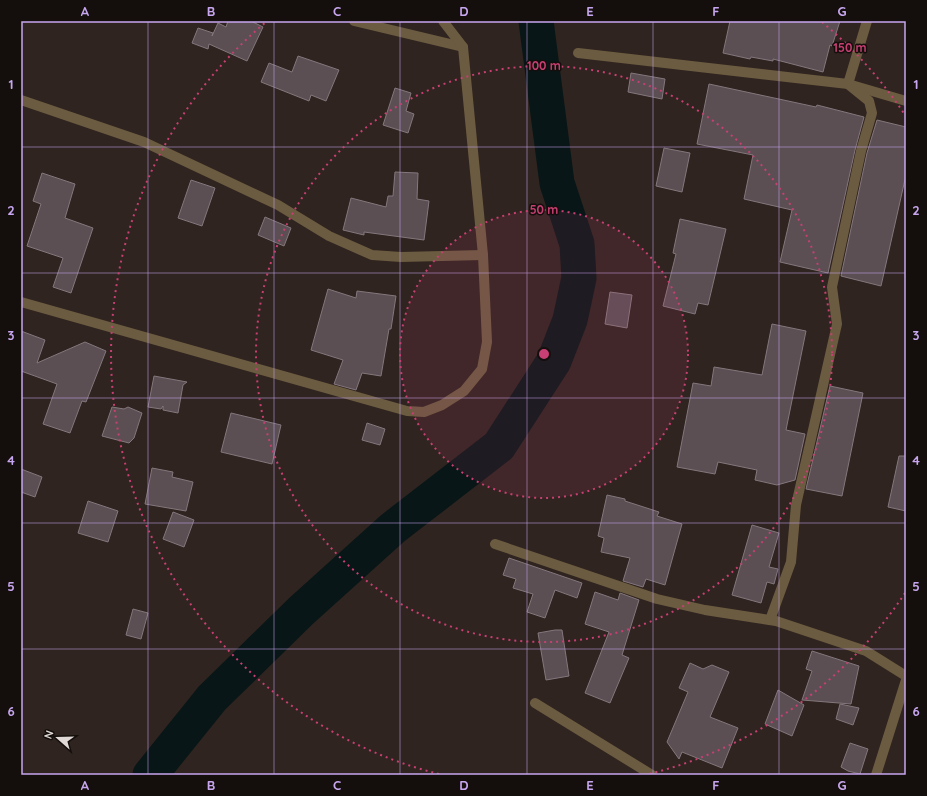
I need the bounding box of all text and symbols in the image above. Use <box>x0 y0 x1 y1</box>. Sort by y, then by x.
text: A <box>81 3 90 19</box>
text: B <box>207 3 215 19</box>
text: C <box>333 3 341 19</box>
text: D <box>459 3 469 19</box>
text: E <box>586 3 594 19</box>
text: F <box>712 3 720 19</box>
text: G <box>837 3 847 19</box>
text: 150 m <box>833 40 867 55</box>
text: 100 m <box>527 58 561 73</box>
text: 1 <box>8 76 14 92</box>
text: 1 <box>913 76 919 92</box>
text: 2 <box>7 202 15 218</box>
text: 50 m <box>530 202 558 217</box>
text: 2 <box>912 202 920 218</box>
text: 3 <box>8 327 15 343</box>
text: 3 <box>913 327 920 343</box>
centre of rings <box>537 347 551 361</box>
text: 4 <box>7 452 15 468</box>
text: 4 <box>912 452 920 468</box>
text: 5 <box>7 578 15 594</box>
text: 5 <box>912 578 920 594</box>
text: 6 <box>7 703 15 719</box>
text: 6 <box>912 703 920 719</box>
north arrow <box>38 718 78 758</box>
text: N <box>41 728 57 741</box>
text: A <box>81 777 90 793</box>
text: B <box>207 777 215 793</box>
text: C <box>333 777 341 793</box>
text: D <box>459 777 469 793</box>
text: E <box>586 777 594 793</box>
text: F <box>712 777 720 793</box>
text: G <box>837 777 847 793</box>

